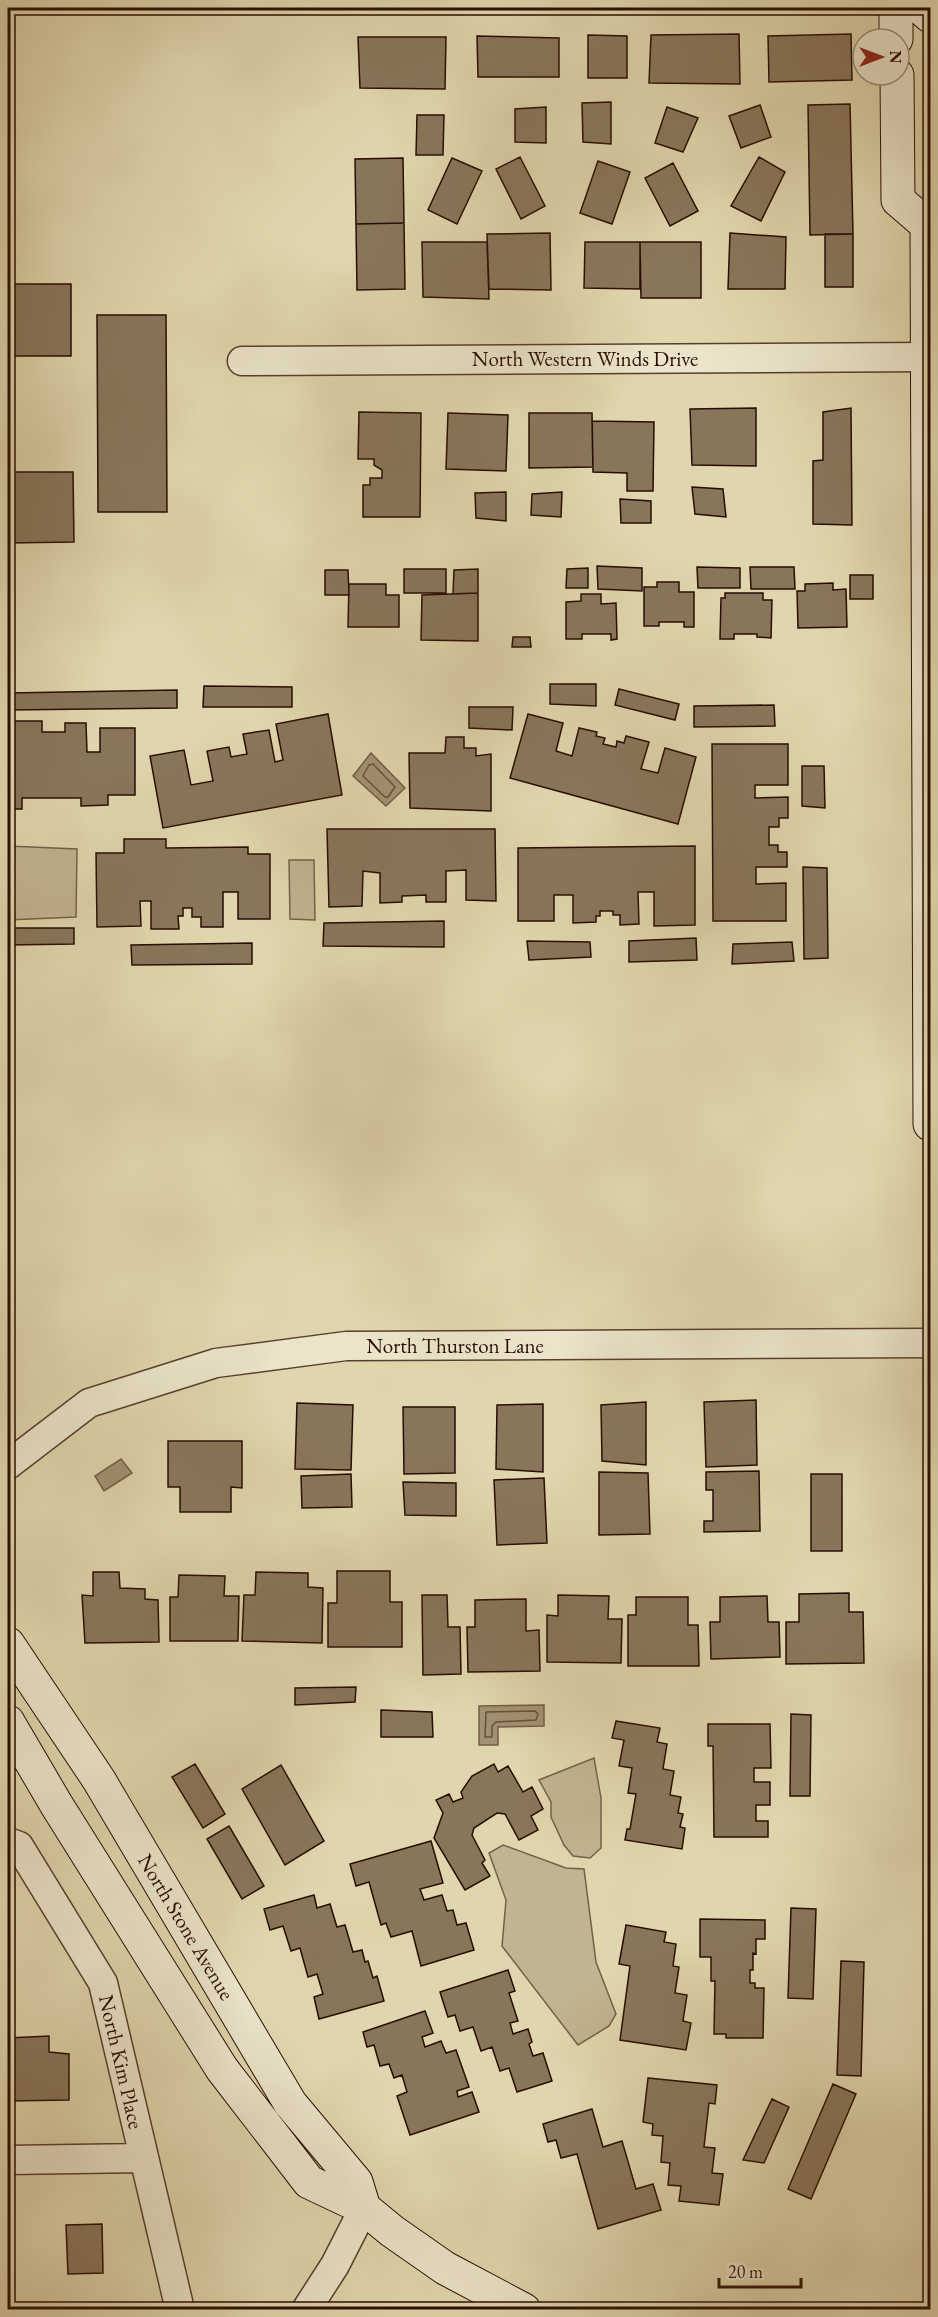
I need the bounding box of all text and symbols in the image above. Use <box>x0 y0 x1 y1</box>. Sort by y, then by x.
north arrow <box>851 27 911 87</box>
text: N <box>885 51 906 64</box>
street label: North Western Winds Drive <box>472 345 698 372</box>
street label: North Thurston Lane <box>366 1332 544 1359</box>
street label: North Stone Avenue <box>132 1849 241 2005</box>
street label: North Kim Place <box>93 1992 150 2132</box>
scale bar <box>719 2251 802 2289</box>
text: 20 m <box>728 2260 763 2283</box>

